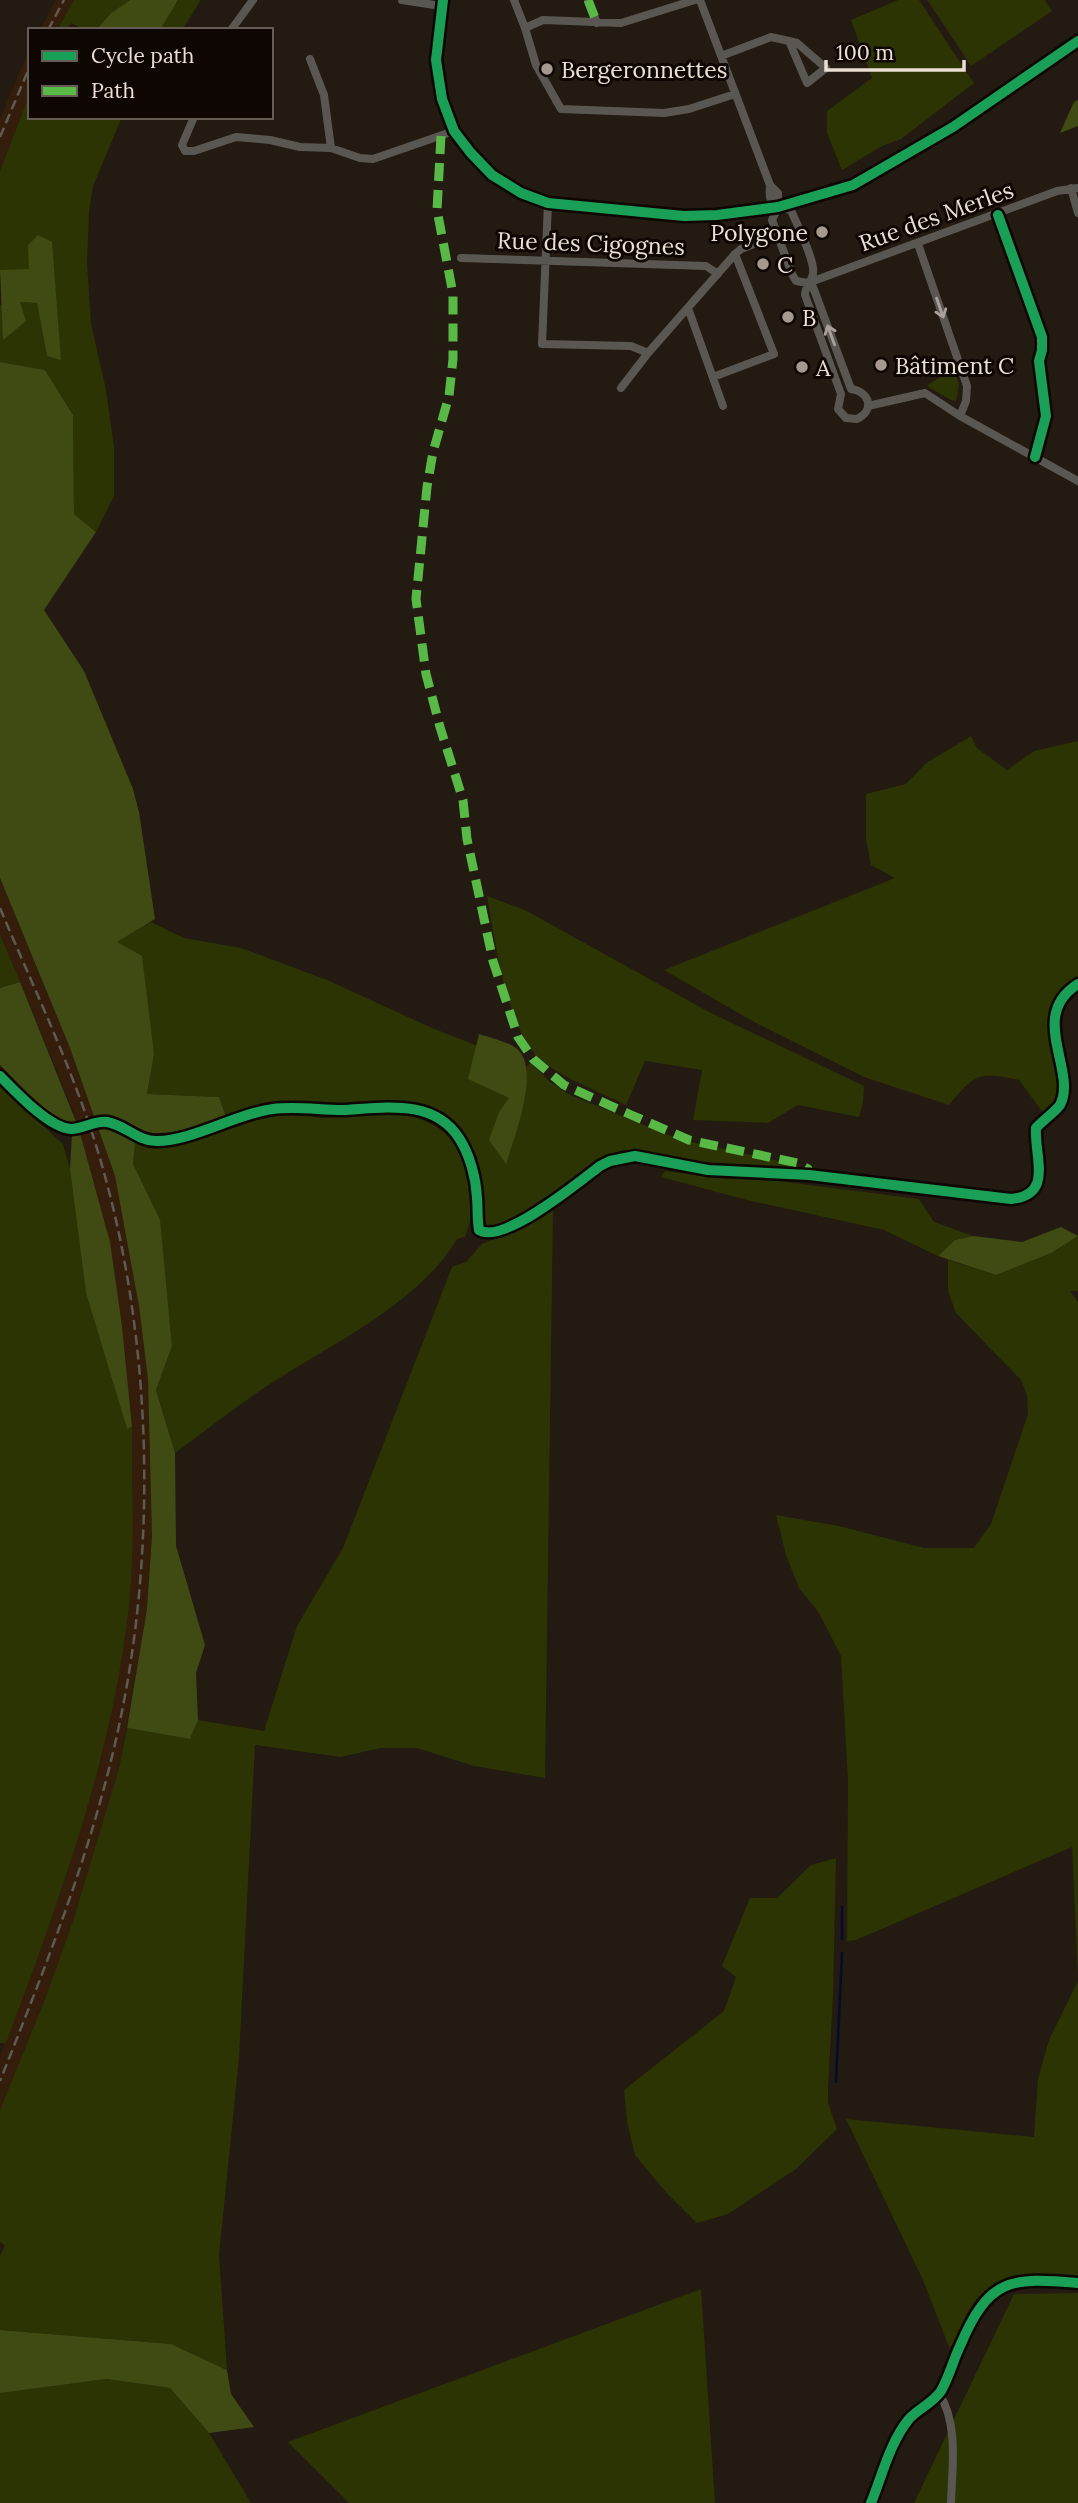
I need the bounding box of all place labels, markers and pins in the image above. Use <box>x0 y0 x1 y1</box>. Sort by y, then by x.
place label: Bergeronnettes <box>561 55 727 84</box>
marker: Bergeronnettes <box>539 61 555 77</box>
place label: Polygone <box>710 218 808 247</box>
marker: Polygone <box>814 224 830 240</box>
place label: C <box>777 250 793 279</box>
marker: C <box>755 256 771 272</box>
place label: B <box>802 303 816 332</box>
marker: B <box>780 309 796 325</box>
place label: Bâtiment C <box>895 351 1014 380</box>
place label: A <box>815 353 831 382</box>
marker: Bâtiment C <box>873 357 889 373</box>
marker: A <box>794 359 810 375</box>

